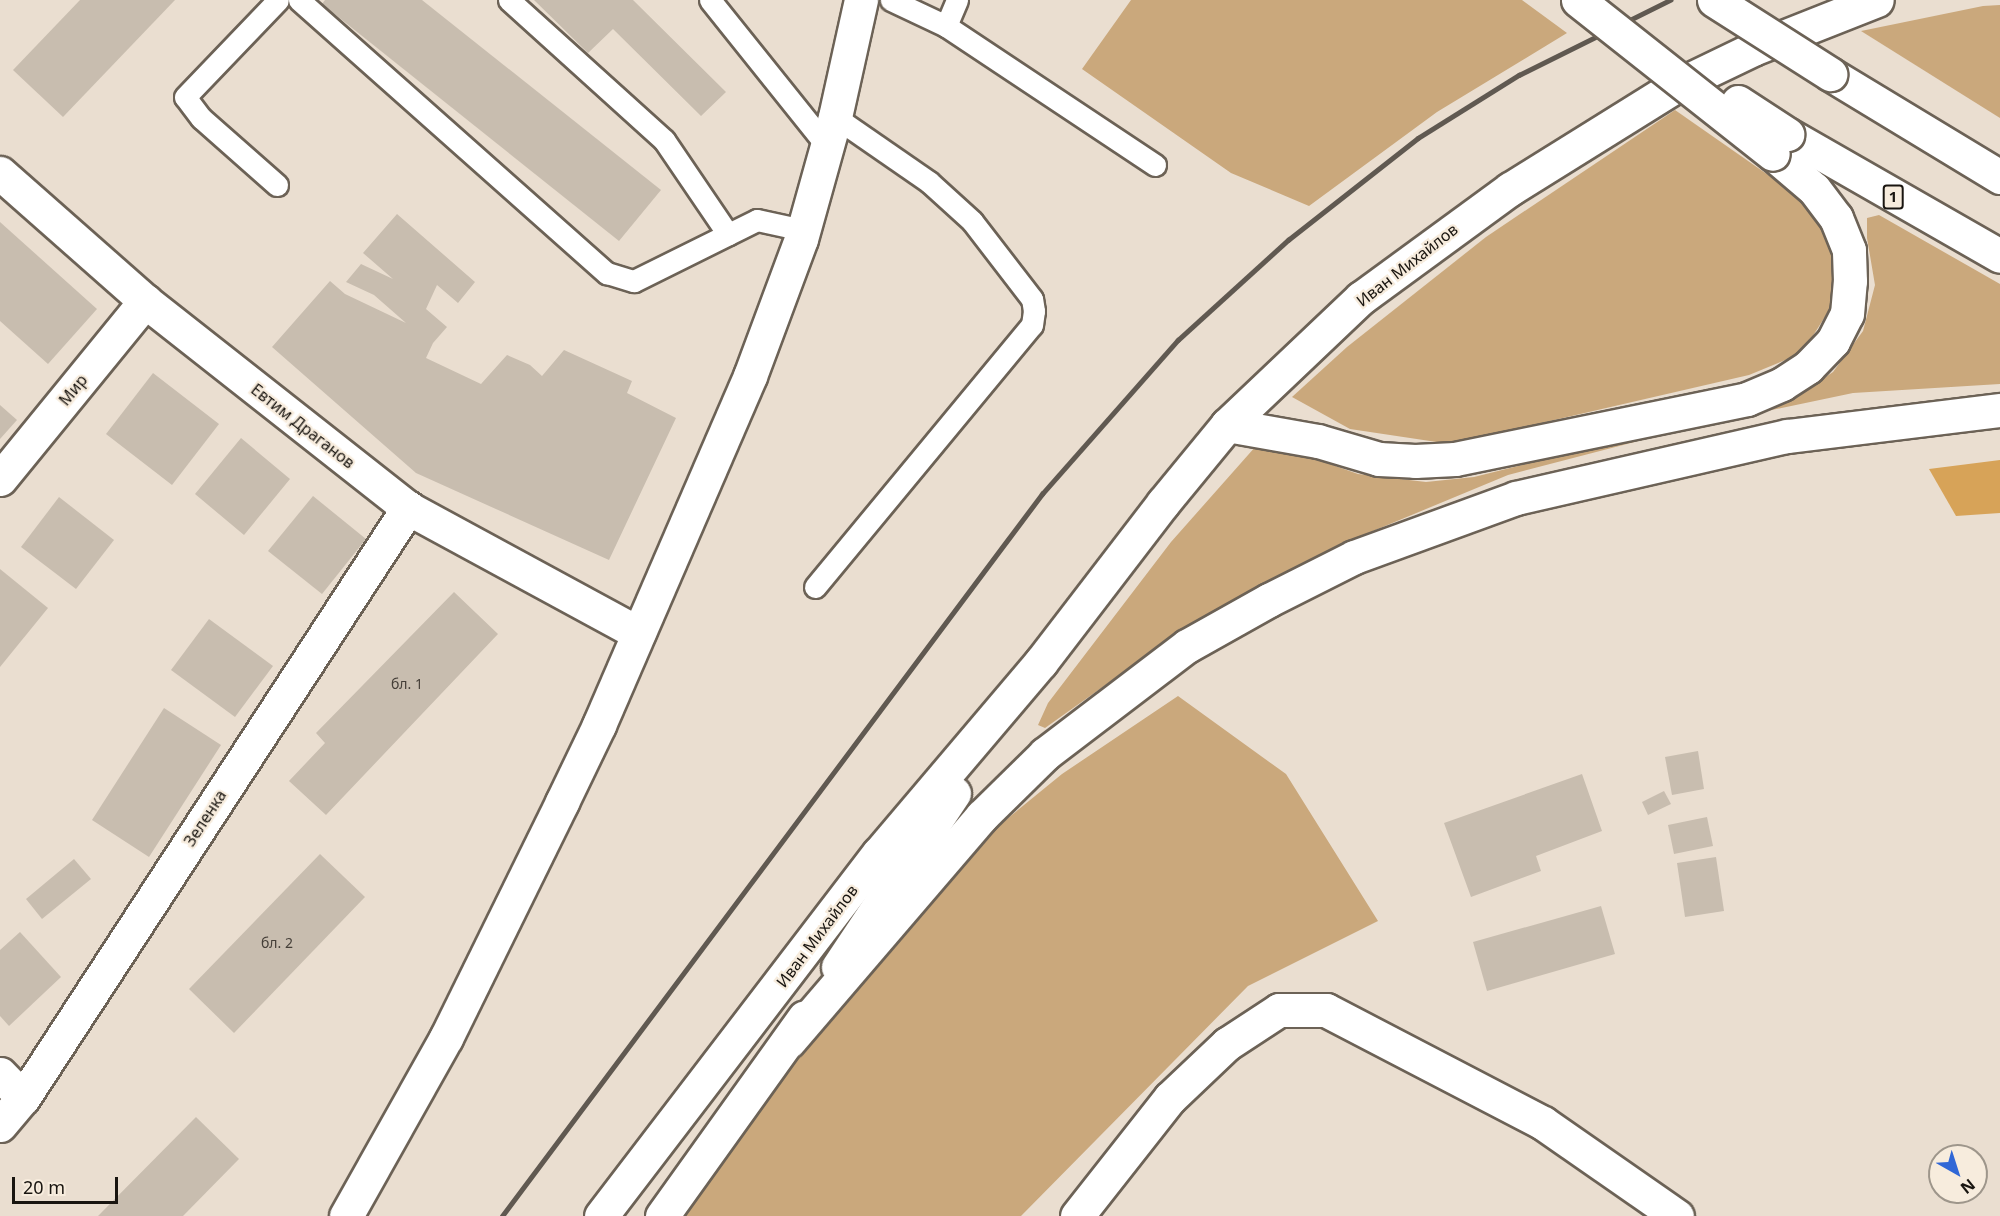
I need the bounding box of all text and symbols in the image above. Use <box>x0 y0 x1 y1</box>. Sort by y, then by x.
road number: 1 <box>1882 185 1904 209</box>
street label: Иван Михайлов <box>1353 220 1461 310</box>
street label: Мир <box>55 371 91 409</box>
street label: Евтим Драганов <box>247 380 359 472</box>
house number: бл. 1 <box>391 676 423 692</box>
street label: Зеленка <box>180 786 230 850</box>
street label: Иван Михайлов <box>772 881 862 991</box>
house number: бл. 2 <box>261 935 293 951</box>
north arrow <box>1928 1144 1988 1204</box>
scale bar <box>15 1165 122 1203</box>
text: N <box>1956 1174 1980 1199</box>
text: 20 m <box>23 1175 65 1199</box>

